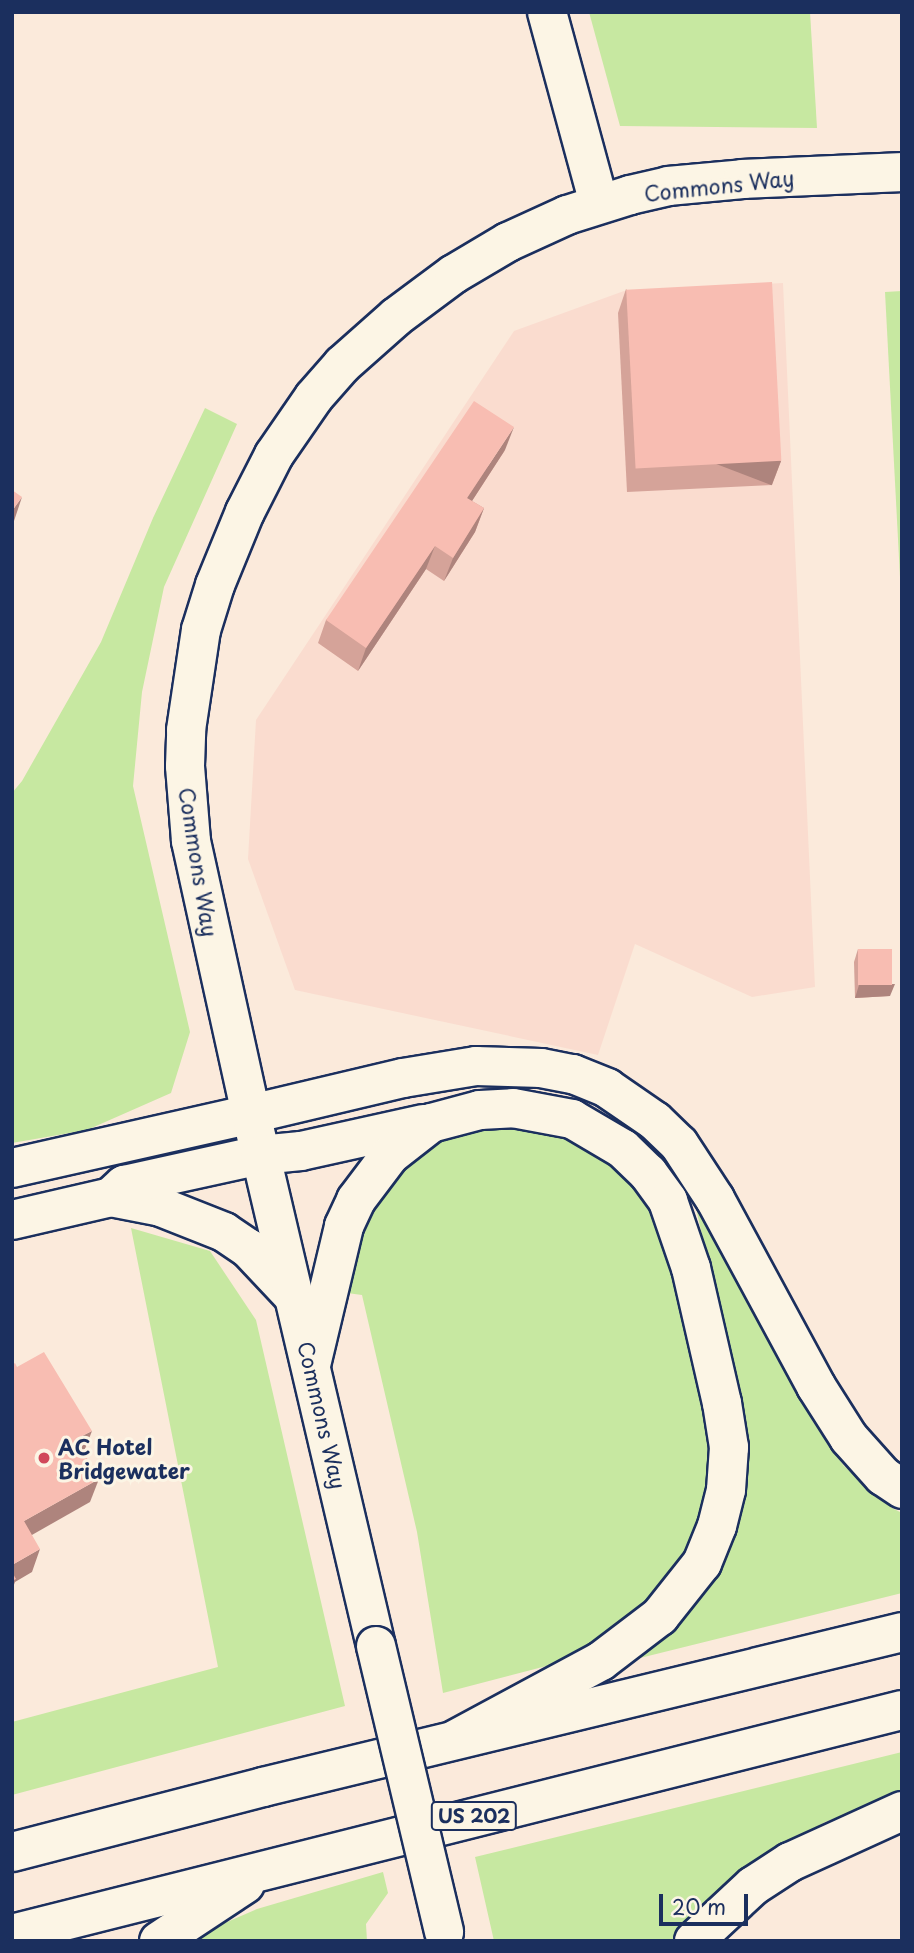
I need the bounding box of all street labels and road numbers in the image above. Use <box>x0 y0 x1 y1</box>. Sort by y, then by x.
street label: Commons Way <box>643 165 795 205</box>
street label: Commons Way <box>175 786 223 938</box>
street label: Commons Way <box>294 1339 352 1491</box>
road number: US 202 <box>430 1800 518 1832</box>

